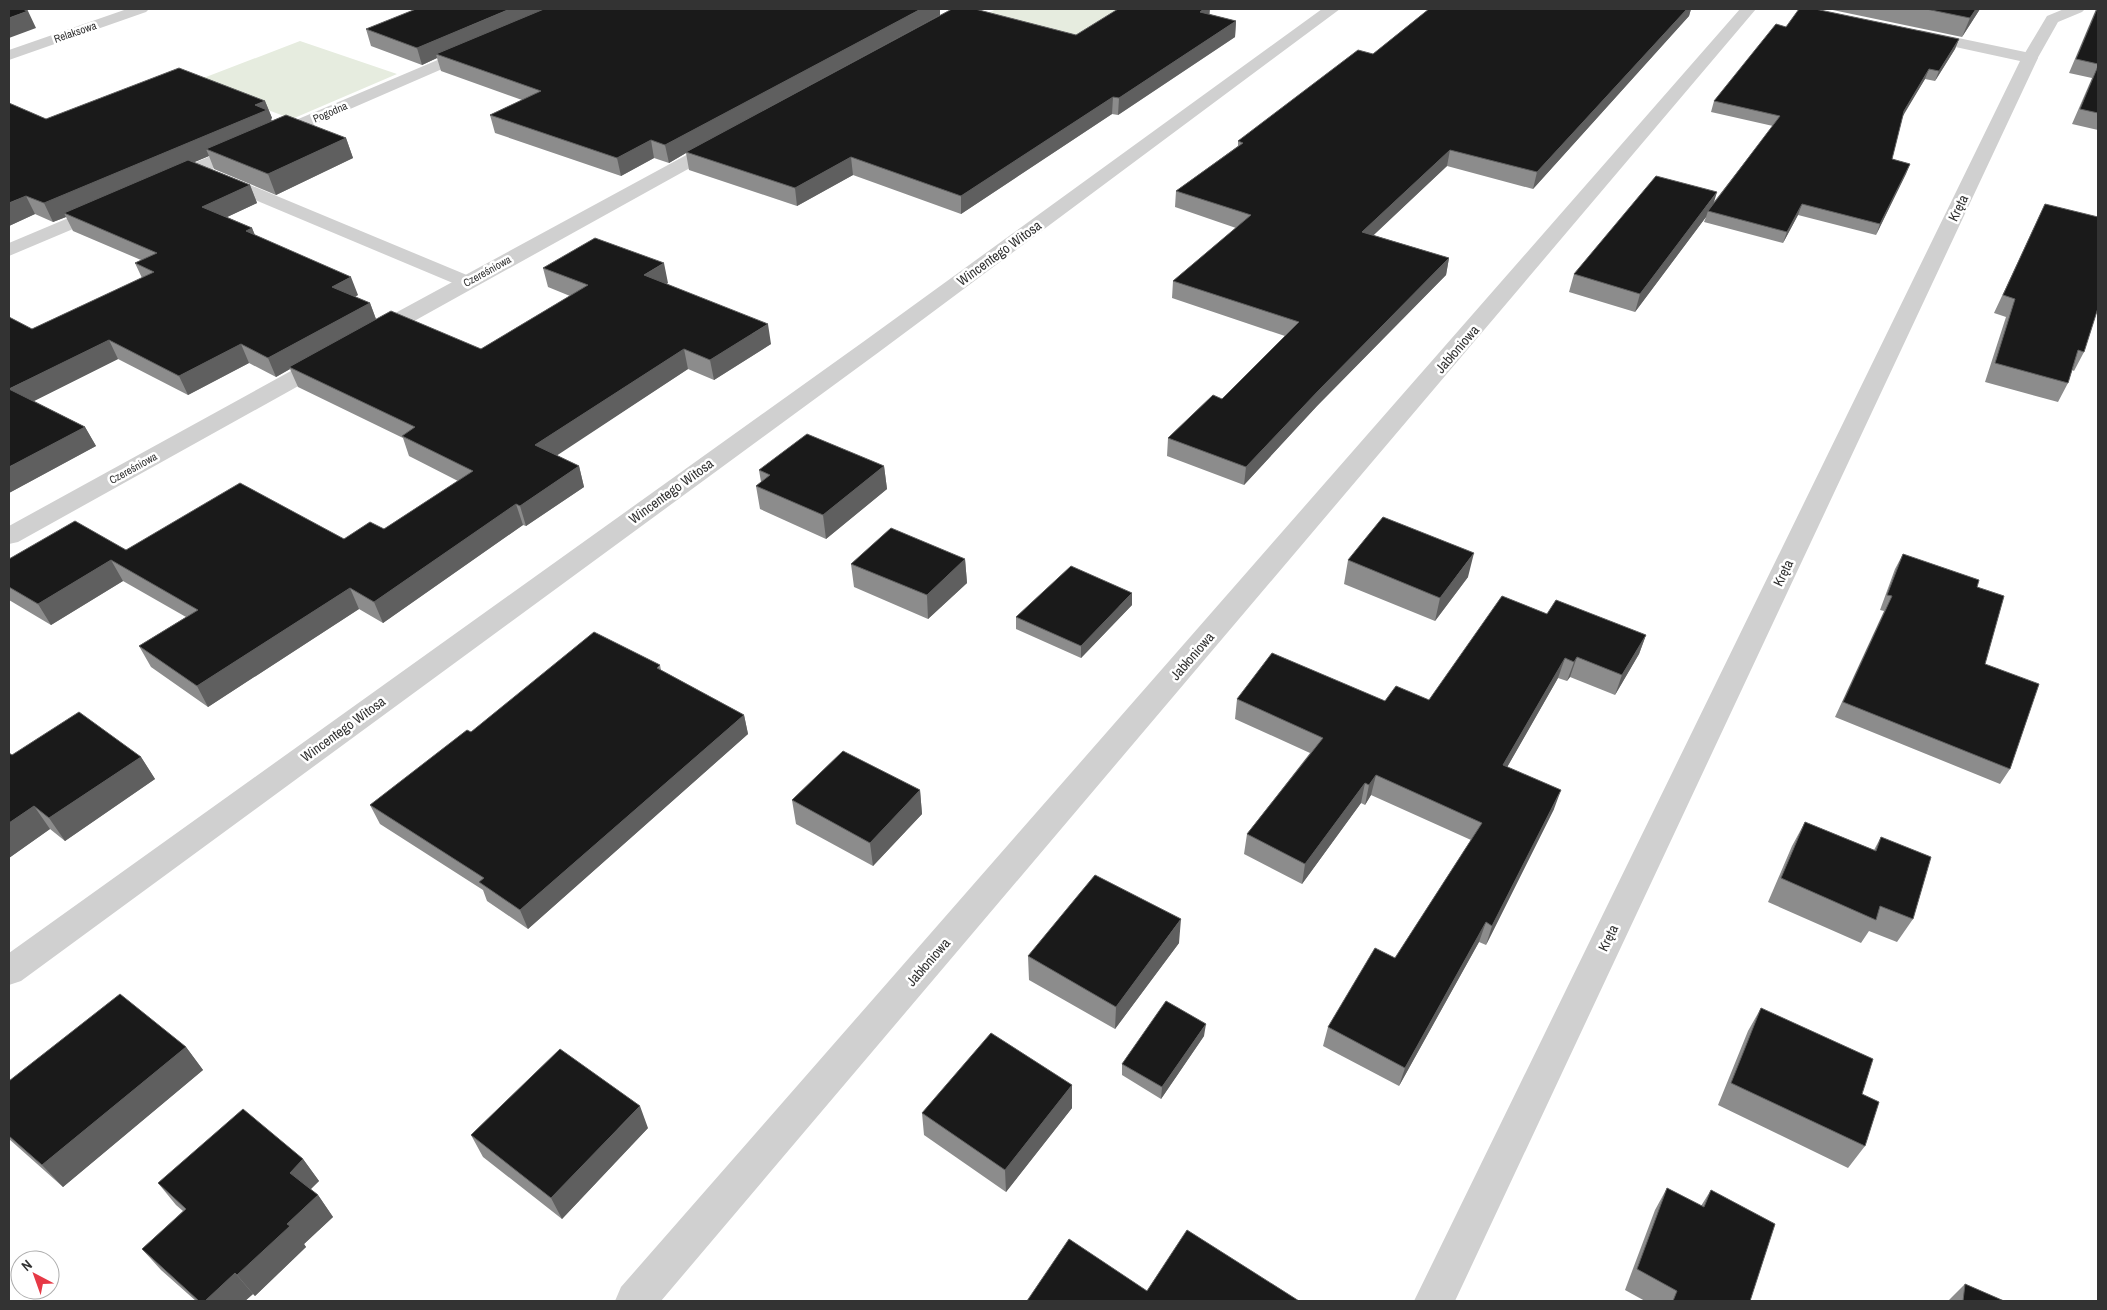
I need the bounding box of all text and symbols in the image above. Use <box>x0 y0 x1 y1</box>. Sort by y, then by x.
street label: Relaksowa <box>52 18 98 46</box>
street label: Pogodna <box>311 98 349 126</box>
street label: Kręta <box>1944 191 1972 224</box>
street label: Wincentego Witosa <box>953 216 1045 290</box>
street label: Czereśniowa <box>461 252 513 290</box>
street label: Jabłoniowa <box>1431 321 1483 377</box>
street label: Czereśniowa <box>107 449 159 487</box>
street label: Wincentego Witosa <box>625 454 717 528</box>
street label: Kręta <box>1769 556 1797 589</box>
street label: Jabłoniowa <box>1166 628 1218 684</box>
street label: Wincentego Witosa <box>297 692 389 766</box>
street label: Kręta <box>1594 921 1622 954</box>
street label: Jabłoniowa <box>902 934 954 990</box>
north arrow <box>10 1250 60 1300</box>
text: N <box>17 1256 36 1275</box>

